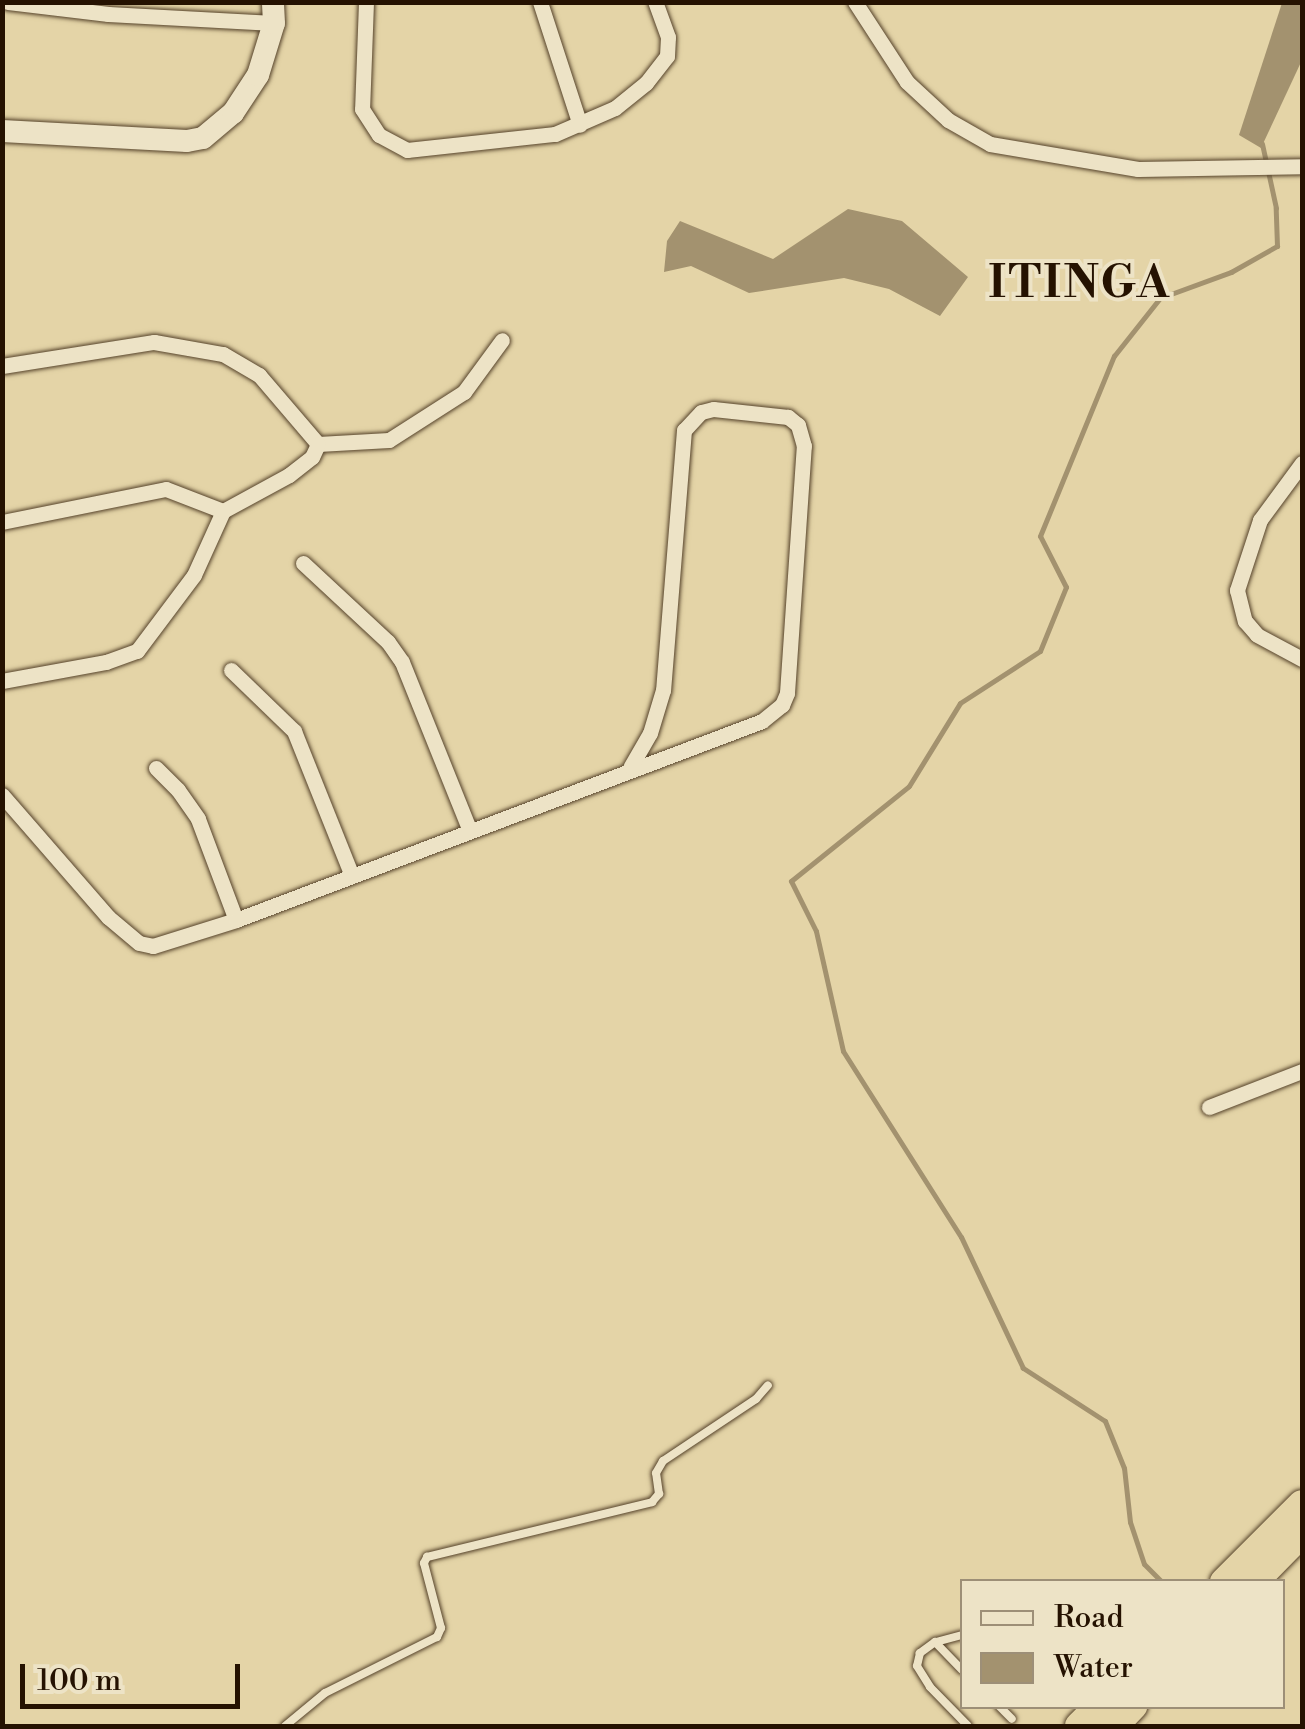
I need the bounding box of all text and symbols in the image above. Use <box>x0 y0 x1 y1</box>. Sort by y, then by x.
district label: ITINGA <box>989 257 1171 311</box>
legend <box>960 1579 1285 1709</box>
text: Road <box>1054 1599 1124 1637</box>
scale bar <box>25 1644 245 1706</box>
text: Water <box>1054 1649 1133 1687</box>
text: 100 m <box>37 1662 121 1700</box>

